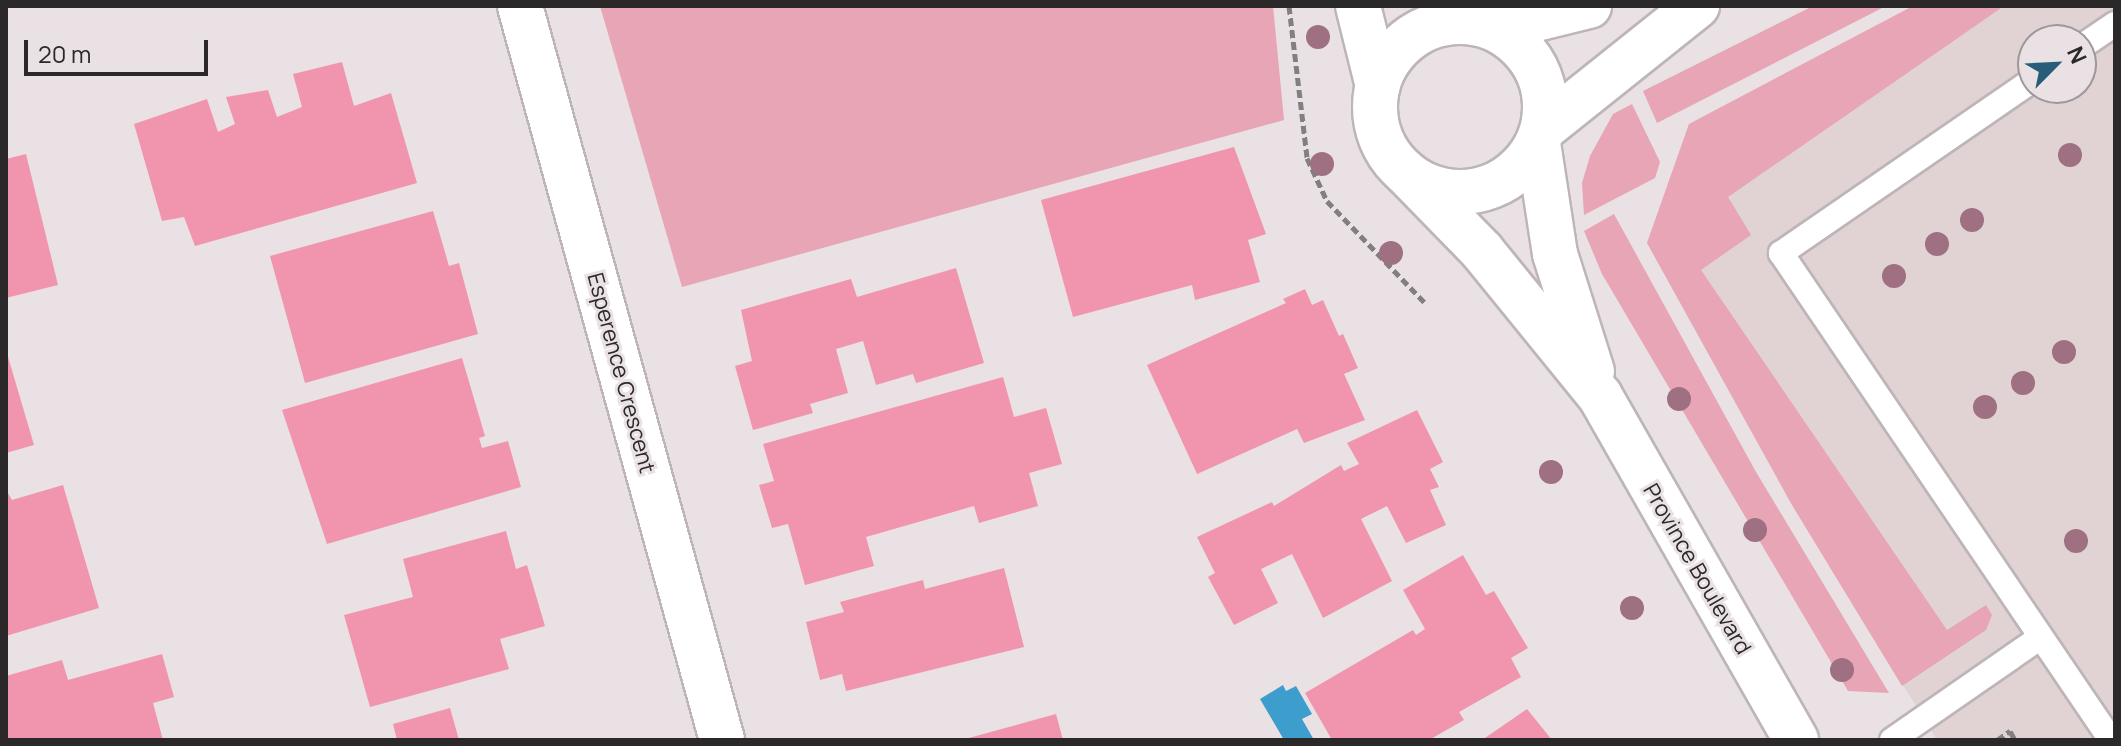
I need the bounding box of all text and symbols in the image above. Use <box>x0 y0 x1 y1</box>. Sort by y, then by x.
scale bar <box>28 24 212 74</box>
north arrow <box>2017 24 2097 104</box>
text: 20 m <box>38 37 91 70</box>
text: N <box>2060 42 2094 68</box>
street label: Esperence Crescent <box>582 270 660 476</box>
street label: Province Boulevard <box>1637 479 1757 659</box>

